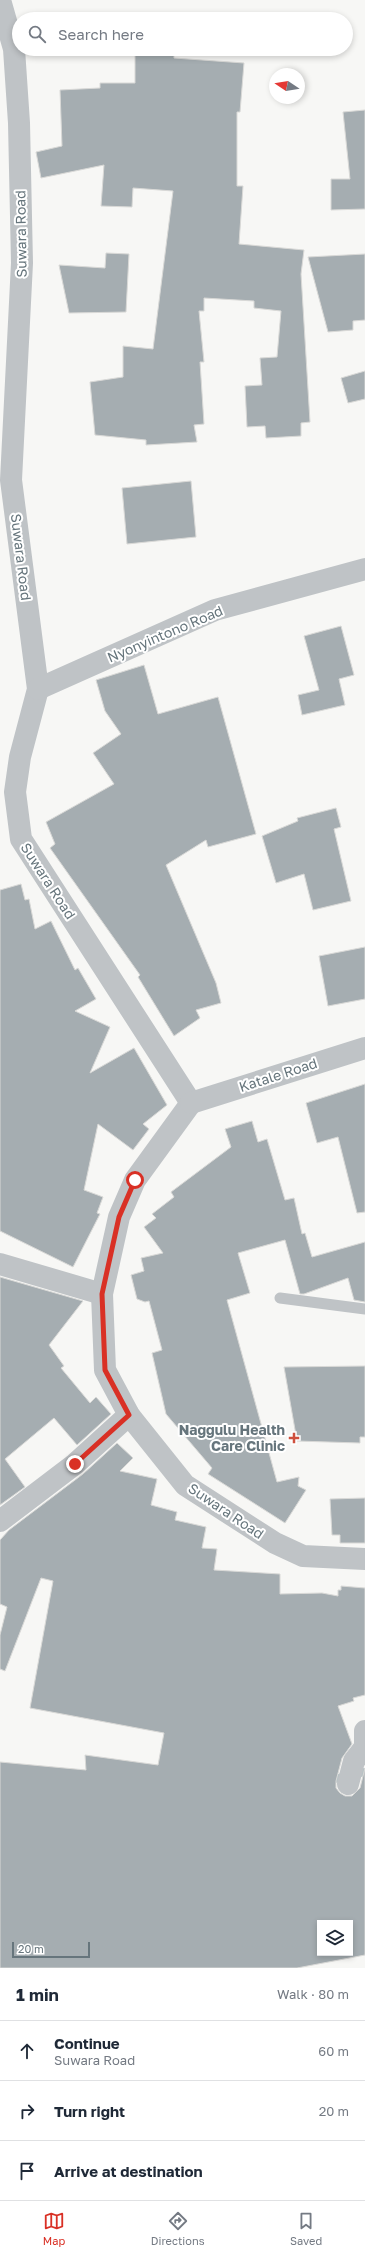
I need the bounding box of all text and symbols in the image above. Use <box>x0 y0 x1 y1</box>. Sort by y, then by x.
search box <box>12 12 353 56</box>
icon: search <box>26 23 48 45</box>
text: Search here <box>58 25 144 43</box>
north arrow <box>269 68 305 104</box>
street label: Suwara Road <box>11 190 30 278</box>
street label: Suwara Road <box>8 513 35 601</box>
street label: Nyonyintono Road <box>104 602 225 666</box>
street label: Suwara Road <box>17 839 79 922</box>
street label: Katale Road <box>237 1054 319 1095</box>
route start <box>126 1171 144 1189</box>
place label: Naggulu Health Care Clinic <box>179 1421 285 1454</box>
marker: Naggulu Health Care Clinic <box>288 1432 300 1444</box>
route end <box>66 1455 84 1473</box>
street label: Suwara Road <box>185 1479 267 1542</box>
map controls <box>317 1920 353 1956</box>
button: layers <box>317 1920 353 1956</box>
scale bar <box>12 1940 90 1959</box>
text: 20 m <box>18 1942 44 1955</box>
text: 1 min <box>16 1984 59 2005</box>
text: Walk · 80 m <box>277 1986 349 2002</box>
text: Continue <box>54 2034 120 2052</box>
icon: ahead <box>16 2040 38 2062</box>
text: 60 m <box>318 2043 349 2059</box>
text: Suwara Road <box>54 2052 135 2068</box>
icon: right <box>16 2100 38 2122</box>
text: Turn right <box>54 2102 125 2120</box>
text: 20 m <box>319 2103 349 2119</box>
icon: arrive <box>16 2160 38 2182</box>
text: Arrive at destination <box>54 2162 203 2180</box>
tab: Map <box>43 2210 65 2247</box>
tab: Directions <box>151 2210 205 2247</box>
tab: Saved <box>290 2210 322 2247</box>

